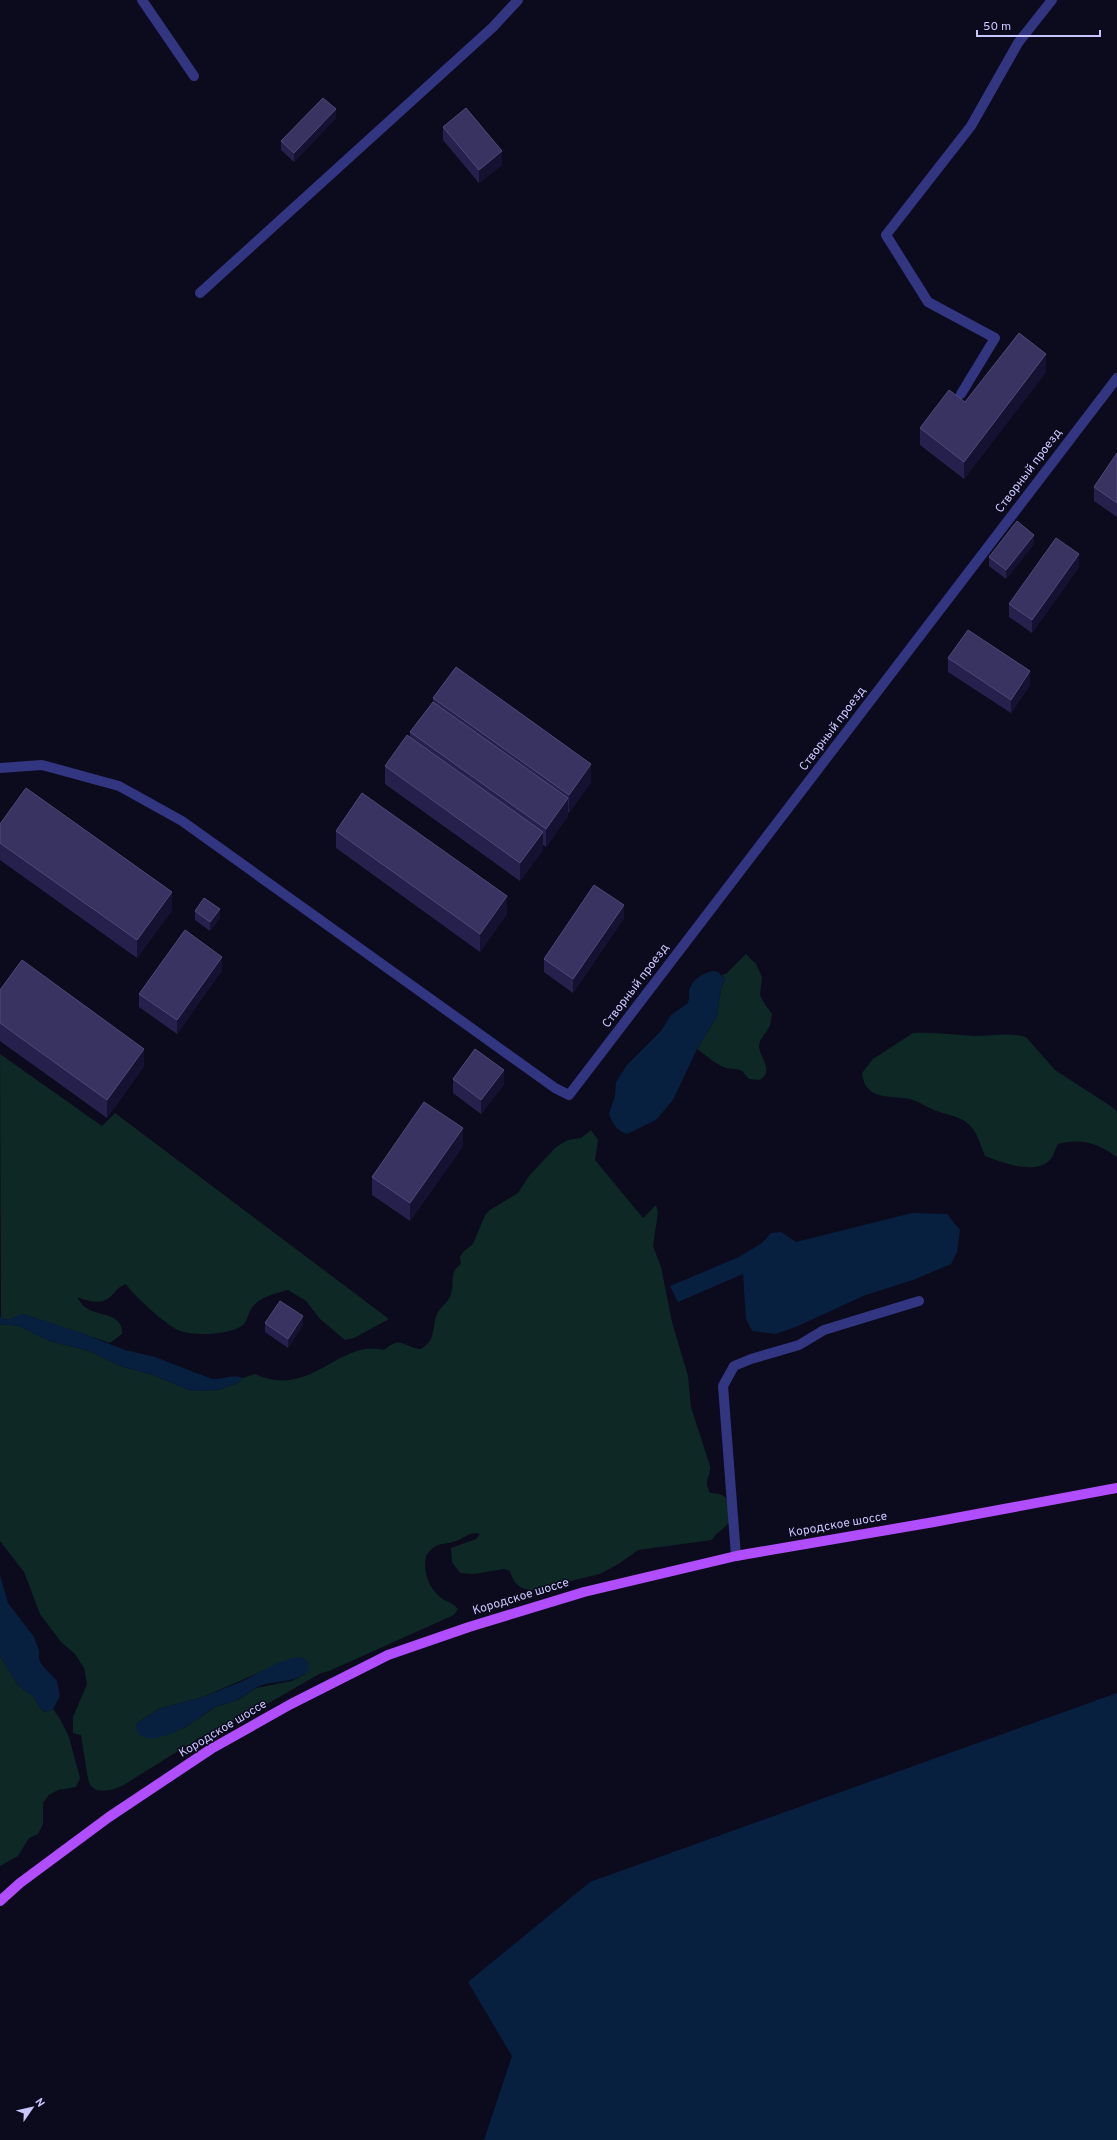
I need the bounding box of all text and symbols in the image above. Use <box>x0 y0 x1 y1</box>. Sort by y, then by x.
scale bar <box>977 12 1100 38</box>
text: 50 m <box>983 19 1011 35</box>
street label: Створный проезд <box>992 426 1066 516</box>
street label: Створный проезд <box>796 684 870 774</box>
street label: Створный проезд <box>599 941 673 1031</box>
street label: Кородское шоссе <box>787 1508 889 1542</box>
street label: Кородское шоссе <box>471 1575 571 1619</box>
street label: Кородское шоссе <box>176 1696 270 1762</box>
north arrow <box>12 2088 52 2128</box>
text: N <box>31 2096 47 2110</box>

